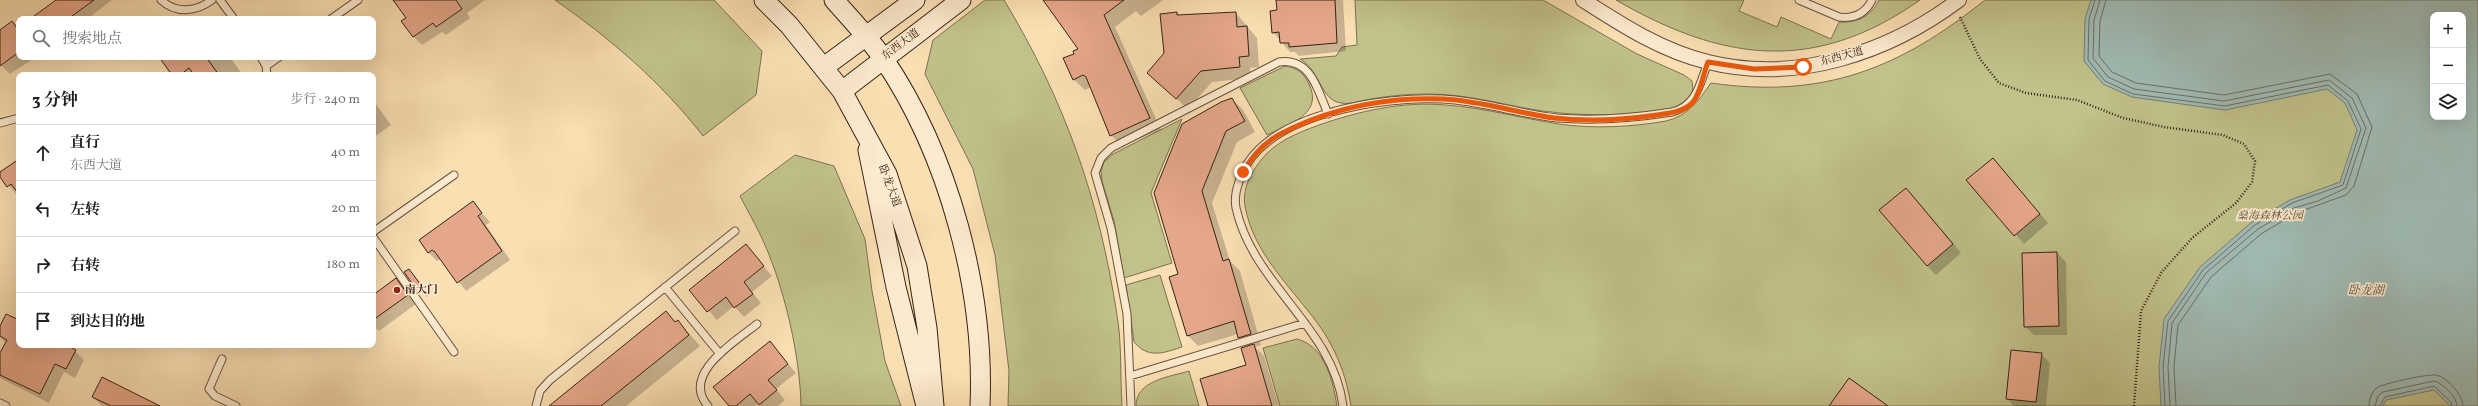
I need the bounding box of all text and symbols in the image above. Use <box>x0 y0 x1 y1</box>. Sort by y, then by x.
map controls <box>2430 12 2466 120</box>
button: + <box>2430 12 2466 48</box>
search box <box>16 16 376 60</box>
street label: 东西大道 <box>879 26 923 64</box>
icon: search <box>30 27 52 49</box>
text: 搜索地点 <box>62 29 122 50</box>
street label: 东西大道 <box>1819 44 1865 70</box>
button: − <box>2430 48 2466 84</box>
route start <box>1794 58 1812 76</box>
button: layers <box>2430 84 2466 120</box>
text: 3 分钟 <box>32 89 78 112</box>
text: 步行 · 240 m <box>290 91 360 109</box>
text: 直行 <box>70 133 100 154</box>
icon: ahead <box>32 142 54 164</box>
text: 40 m <box>331 144 360 162</box>
text: 东西大道 <box>70 157 122 175</box>
street label: 卧龙大道 <box>874 163 904 209</box>
route end <box>1234 163 1252 181</box>
icon: left <box>32 198 54 220</box>
text: 左转 <box>70 200 100 221</box>
text: 20 m <box>331 200 360 218</box>
park label: 燊海森林公园 <box>2237 209 2305 224</box>
icon: right <box>32 254 54 276</box>
text: 右转 <box>70 256 100 277</box>
text: 180 m <box>326 256 360 274</box>
place label: 南大门 <box>405 283 438 298</box>
water label: 卧龙湖 <box>2348 283 2386 299</box>
marker: 南大门 <box>392 285 402 295</box>
icon: arrive <box>32 310 54 332</box>
text: 到达目的地 <box>70 312 145 333</box>

